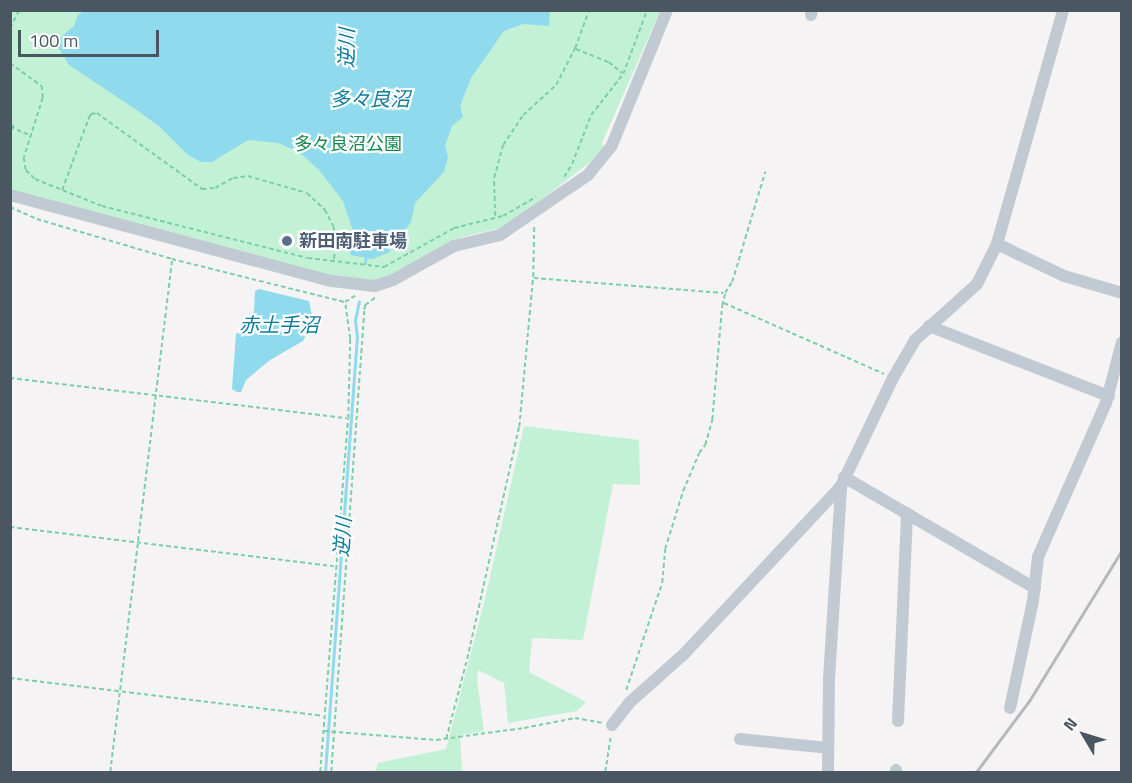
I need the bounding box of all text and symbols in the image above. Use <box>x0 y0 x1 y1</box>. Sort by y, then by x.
scale bar <box>21 18 162 56</box>
text: 100 m <box>29 27 78 54</box>
water label: 逆川 <box>334 28 358 68</box>
water label: 多々良沼 <box>330 86 410 110</box>
park label: 多々良沼公園 <box>294 133 402 155</box>
place label: 新田南駐車場 <box>299 230 407 252</box>
marker: 新田南駐車場 <box>280 234 294 248</box>
water label: 赤土手沼 <box>239 312 319 336</box>
water label: 逆川 <box>329 516 355 558</box>
north arrow <box>1054 705 1114 765</box>
text: N <box>1057 712 1083 736</box>

